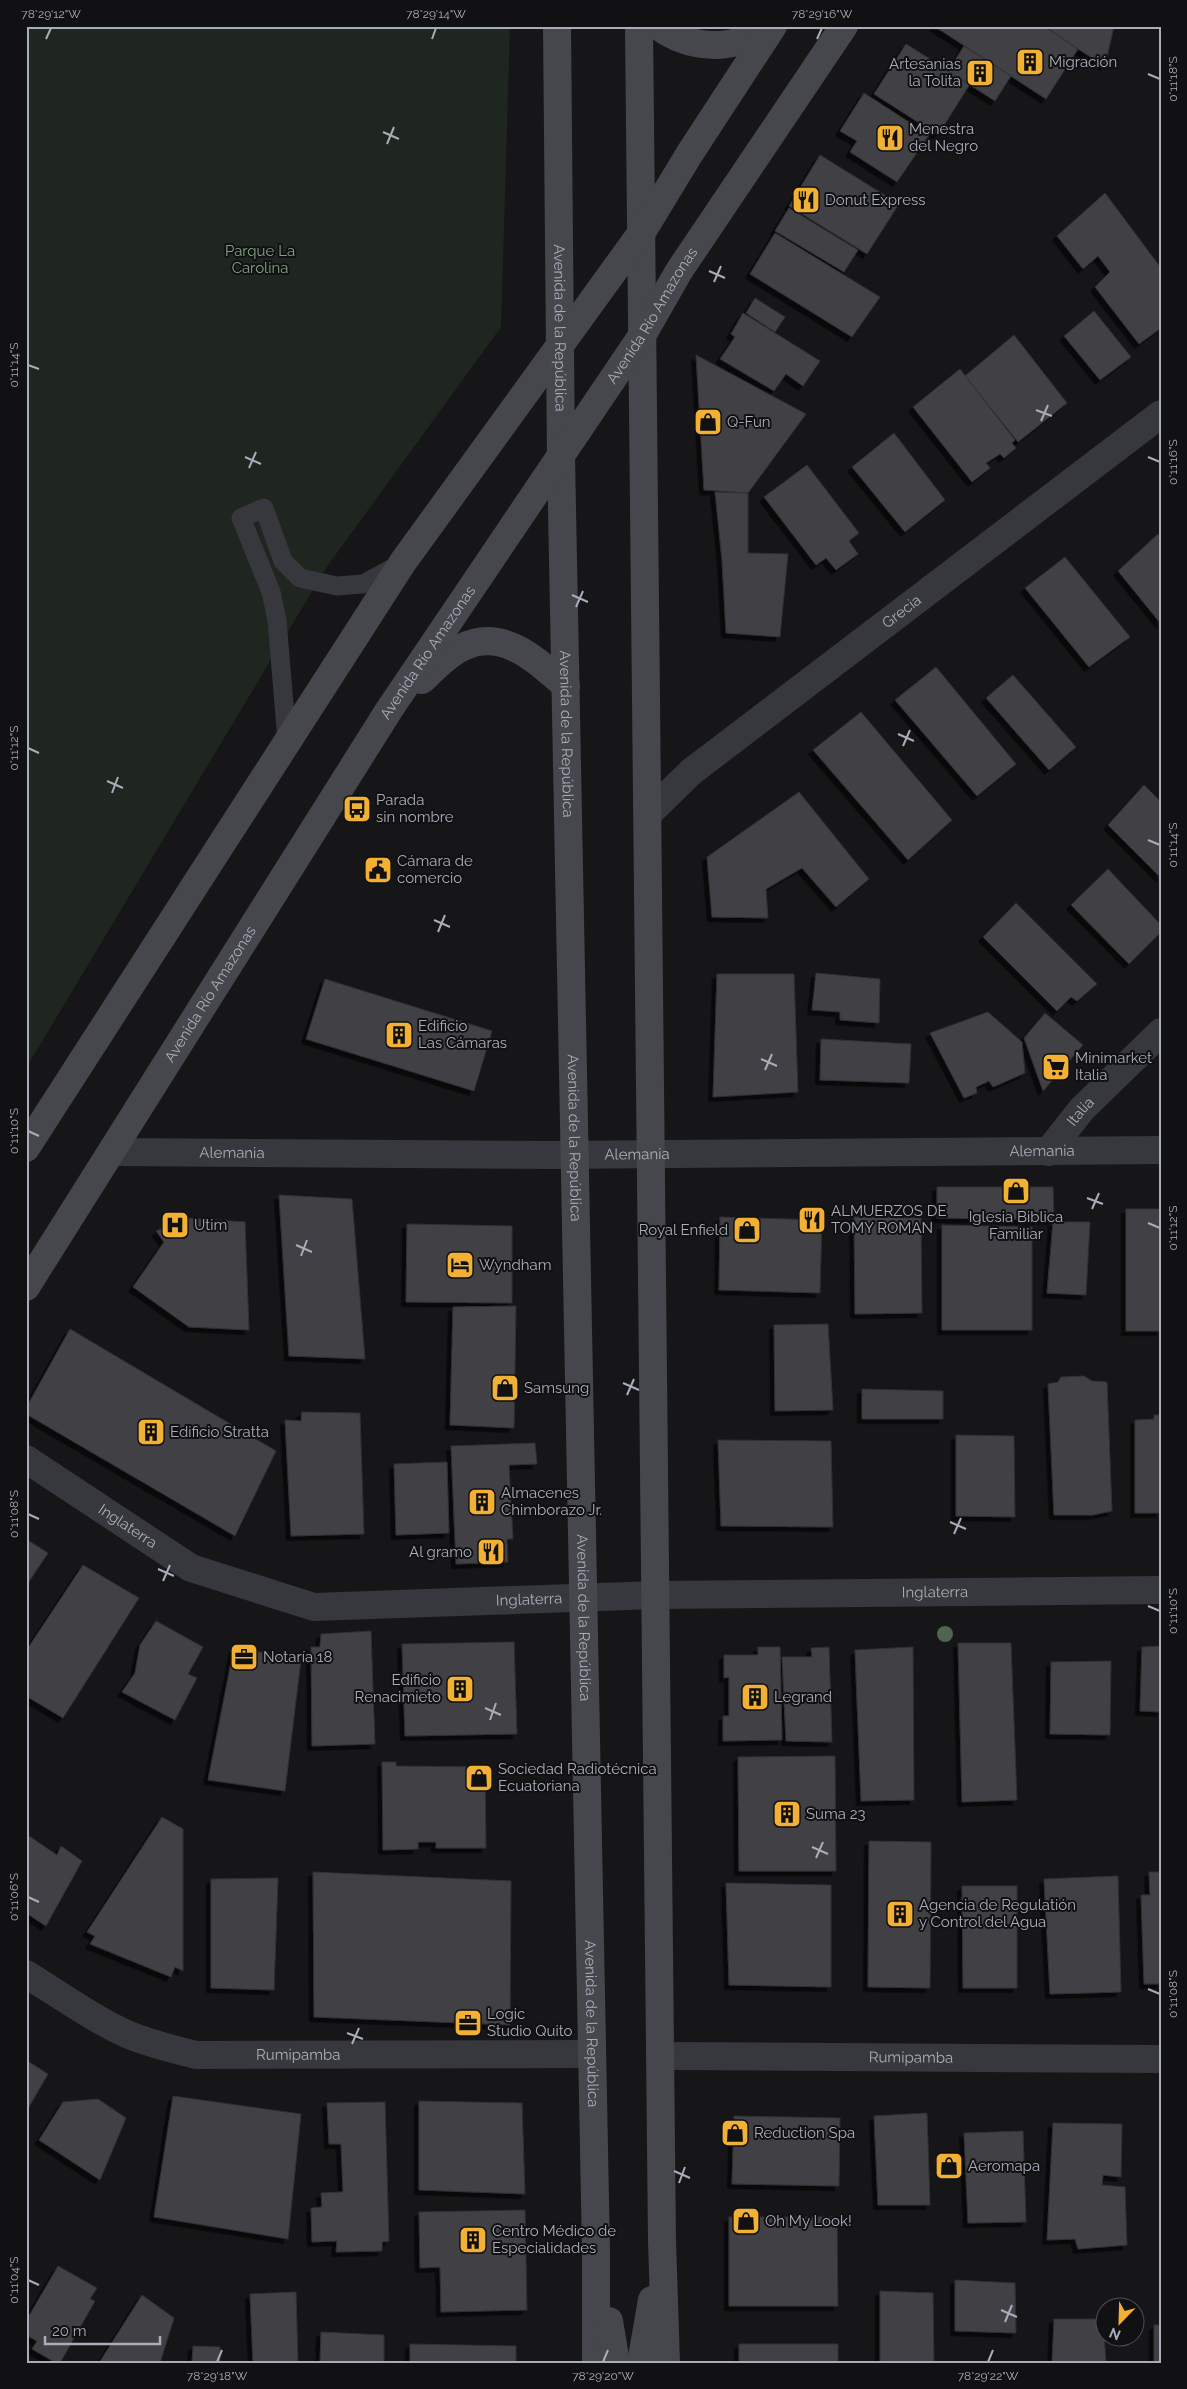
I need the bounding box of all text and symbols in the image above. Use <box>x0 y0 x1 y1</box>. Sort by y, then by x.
text: 78°29'12"W <box>21 7 81 21</box>
text: 78°29'14"W <box>406 7 466 21</box>
text: 78°29'16"W <box>792 7 853 21</box>
building icon: Migración <box>1015 47 1045 77</box>
place label: Migración <box>1049 53 1117 71</box>
place label: Artesanias la Tolita <box>889 55 961 90</box>
text: 0°11'18"S <box>1166 56 1180 102</box>
building icon: Artesanias la Tolita <box>965 58 995 88</box>
place label: Menestra del Negro <box>909 120 978 155</box>
restaurant icon: Menestra del Negro <box>875 123 905 153</box>
restaurant icon: Donut Express <box>791 185 821 215</box>
place label: Donut Express <box>825 191 925 209</box>
park label: Parque La Carolina <box>225 242 295 277</box>
street label: Avenida de la República <box>550 244 570 412</box>
street label: Avenida Río Amazonas <box>603 244 701 387</box>
text: 0°11'14"S <box>7 342 21 388</box>
shop icon: Q-Fun <box>693 407 723 437</box>
place label: Q-Fun <box>727 413 771 431</box>
text: 0°11'16"S <box>1166 439 1180 485</box>
street label: Avenida Río Amazonas <box>376 582 479 723</box>
street label: Grecia <box>879 591 925 632</box>
street label: Avenida de la República <box>556 650 577 818</box>
text: 0°11'12"S <box>7 726 21 770</box>
place label: Parada sin nombre <box>376 791 454 826</box>
bus stop icon: Parada sin nombre <box>342 794 372 824</box>
text: 0°11'14"S <box>1166 822 1180 868</box>
place label: Cámara de comercio <box>397 852 473 887</box>
public building icon: Cámara de comercio <box>363 855 393 885</box>
street label: Avenida Río Amazonas <box>161 923 260 1066</box>
place label: Edificio Las Cámaras <box>418 1017 507 1052</box>
building icon: Edificio Las Cámaras <box>384 1020 414 1050</box>
place label: Minimarket Italia <box>1075 1049 1152 1084</box>
supermarket icon: Minimarket Italia <box>1041 1052 1071 1082</box>
street label: Avenida de la República <box>564 1054 585 1222</box>
street label: Italia <box>1063 1093 1098 1130</box>
text: 0°11'10"S <box>7 1108 21 1154</box>
street label: Alemania <box>1009 1142 1075 1160</box>
street label: Alemania <box>199 1144 265 1162</box>
street label: Alemania <box>604 1145 670 1164</box>
shop icon: Iglesia Biblica Familiar <box>1001 1176 1031 1206</box>
place label: ALMUERZOS DE TOMY ROMAN <box>831 1202 947 1237</box>
restaurant icon: ALMUERZOS DE TOMY ROMAN <box>797 1205 827 1235</box>
text: 0°11'12"S <box>1166 1206 1180 1250</box>
place label: Iglesia Biblica Familiar <box>969 1208 1063 1243</box>
hospital icon: Utim <box>160 1210 190 1240</box>
shop icon: Royal Enfield <box>732 1215 762 1245</box>
place label: Utim <box>194 1216 227 1234</box>
place label: Royal Enfield <box>639 1221 728 1239</box>
hotel icon: Wyndham <box>445 1250 475 1280</box>
place label: Wyndham <box>479 1256 551 1274</box>
shop icon: Samsung <box>490 1373 520 1403</box>
place label: Samsung <box>524 1379 589 1397</box>
building icon: Edificio Stratta <box>136 1417 166 1447</box>
place label: Edificio Stratta <box>170 1423 269 1441</box>
place label: Almacenes Chimborazo Jr. <box>501 1484 602 1519</box>
building icon: Almacenes Chimborazo Jr. <box>467 1487 497 1517</box>
text: 0°11'08"S <box>7 1490 21 1538</box>
street label: Inglaterra <box>95 1500 160 1552</box>
street label: Avenida de la República <box>573 1534 594 1702</box>
restaurant icon: Al gramo <box>476 1537 506 1567</box>
place label: Al gramo <box>409 1543 472 1561</box>
street label: Inglaterra <box>902 1583 968 1602</box>
text: 0°11'10"S <box>1166 1588 1180 1634</box>
street label: Inglaterra <box>496 1589 563 1610</box>
office icon: Notaría 18 <box>229 1642 259 1672</box>
place label: Notaría 18 <box>263 1648 332 1666</box>
place label: Edificio Renacimieto <box>355 1671 441 1706</box>
building icon: Edificio Renacimieto <box>445 1674 475 1704</box>
building icon: Legrand <box>740 1682 770 1712</box>
place label: Legrand <box>774 1688 832 1706</box>
place label: Sociedad Radiotécnica Ecuatoriana <box>498 1760 657 1795</box>
shop icon: Sociedad Radiotécnica Ecuatoriana <box>464 1763 494 1793</box>
building icon: Suma 23 <box>772 1799 802 1829</box>
place label: Suma 23 <box>806 1805 866 1823</box>
text: 0°11'06"S <box>7 1873 21 1921</box>
place label: Agencia de Regulatión y Control del Agua <box>919 1896 1076 1931</box>
building icon: Agencia de Regulatión y Control del Agua <box>885 1899 915 1929</box>
street label: Avenida de la República <box>581 1940 602 2108</box>
text: 0°11'08"S <box>1166 1970 1180 2018</box>
place label: Logic Studio Quito <box>487 2005 573 2040</box>
office icon: Logic Studio Quito <box>453 2008 483 2038</box>
street label: Rumipamba <box>256 2046 340 2064</box>
street label: Rumipamba <box>869 2048 953 2067</box>
shop icon: Reduction Spa <box>720 2118 750 2148</box>
place label: Reduction Spa <box>754 2124 855 2142</box>
shop icon: Aeromapa <box>934 2151 964 2181</box>
place label: Aeromapa <box>968 2157 1040 2175</box>
shop icon: Oh My Look! <box>731 2206 761 2236</box>
place label: Oh My Look! <box>765 2212 852 2230</box>
place label: Centro Médico de Especialidades <box>492 2222 616 2257</box>
building icon: Centro Médico de Especialidades <box>458 2225 488 2255</box>
text: 0°11'04"S <box>7 2256 21 2304</box>
north arrow <box>1094 2296 1144 2346</box>
scale bar <box>45 2314 160 2346</box>
text: 20 m <box>52 2322 87 2340</box>
text: N <box>1107 2325 1123 2343</box>
text: 78°29'18"W <box>187 2369 248 2383</box>
text: 78°29'20"W <box>572 2369 634 2383</box>
text: 78°29'22"W <box>958 2369 1019 2383</box>

